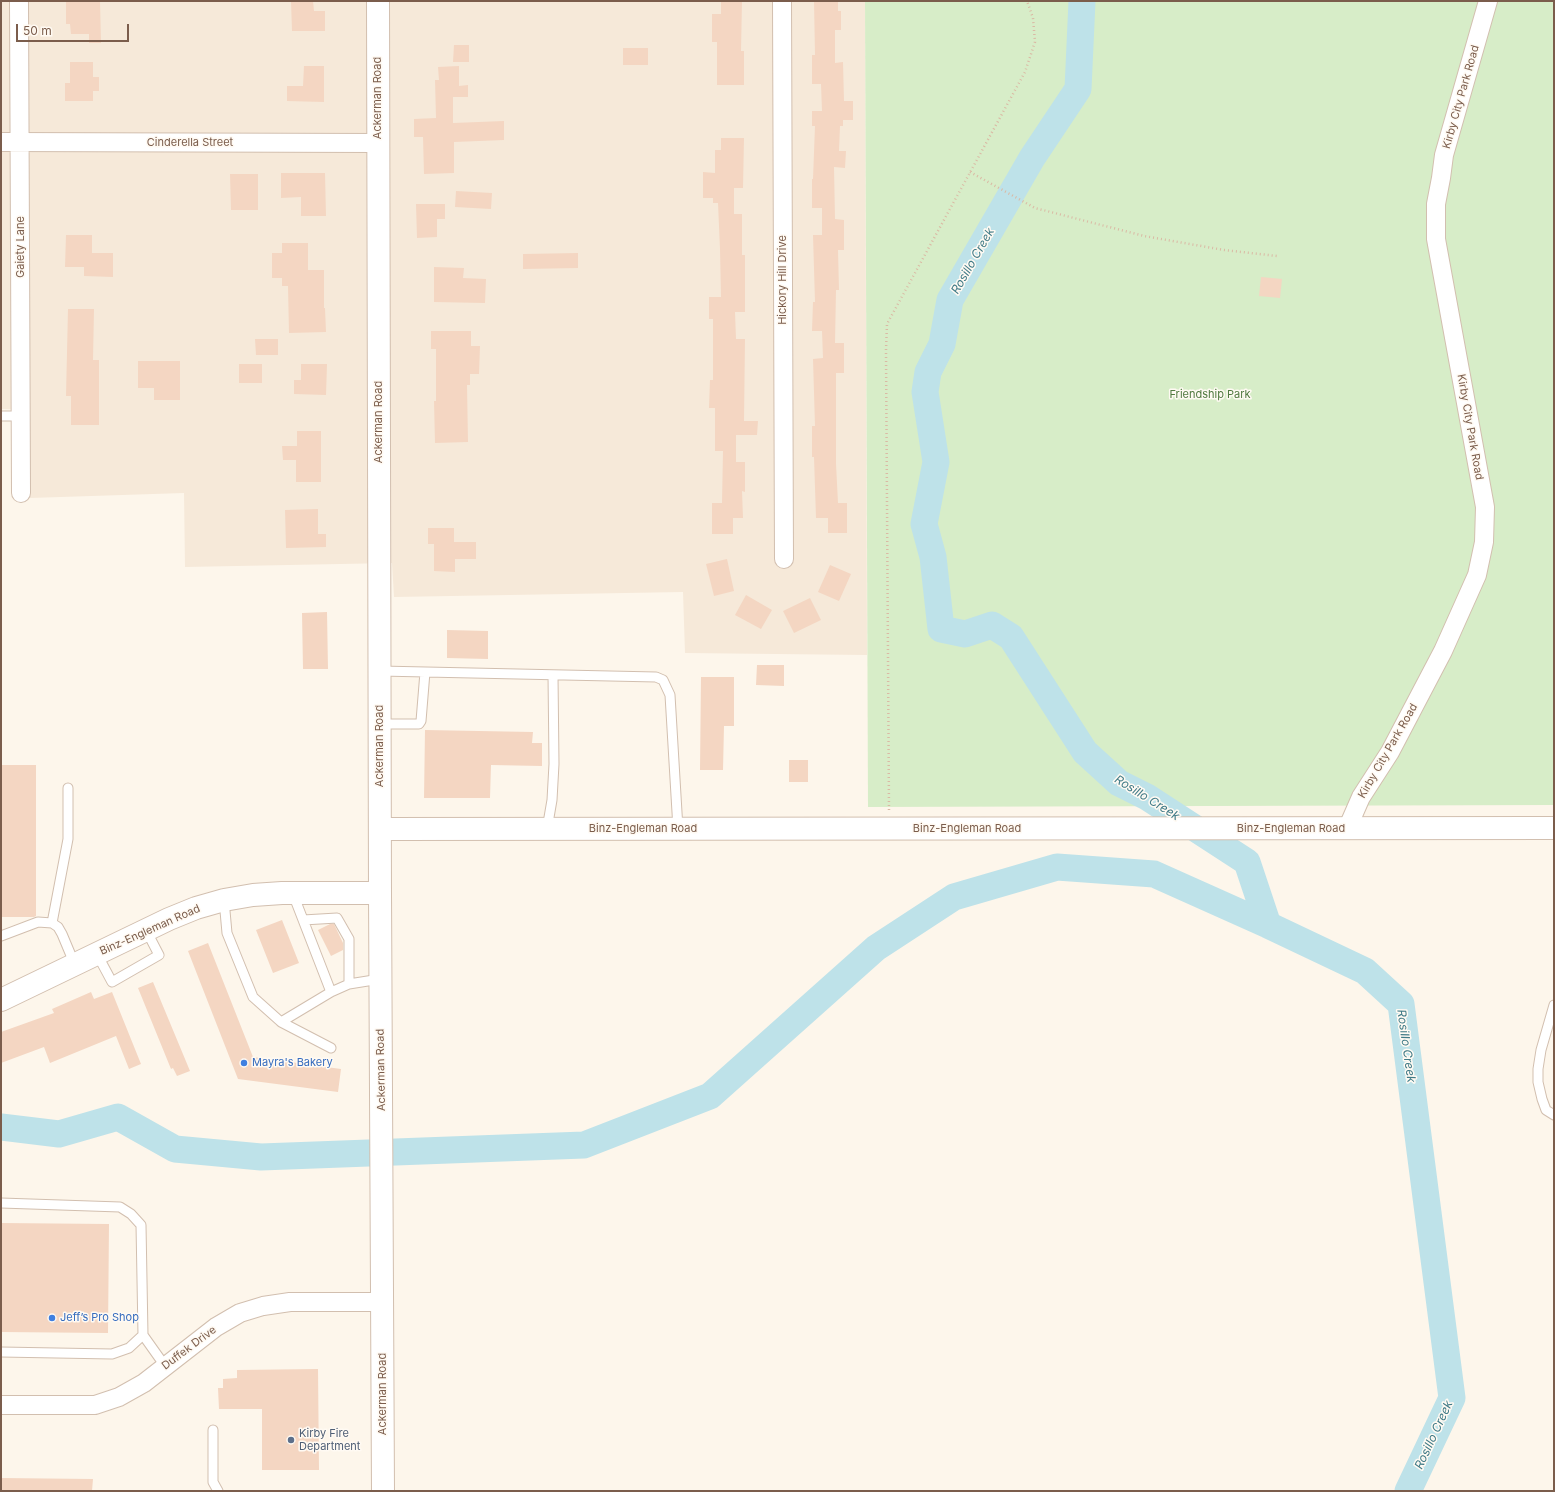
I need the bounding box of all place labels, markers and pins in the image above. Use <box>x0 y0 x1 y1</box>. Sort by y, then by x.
place label: Mayra's Bakery <box>252 1056 333 1070</box>
marker: Mayra's Bakery <box>239 1058 249 1068</box>
place label: Jeff’s Pro Shop <box>60 1311 139 1325</box>
marker: Jeff’s Pro Shop <box>47 1313 57 1323</box>
place label: Kirby Fire Department <box>299 1427 360 1453</box>
marker: Kirby Fire Department <box>286 1435 296 1445</box>

